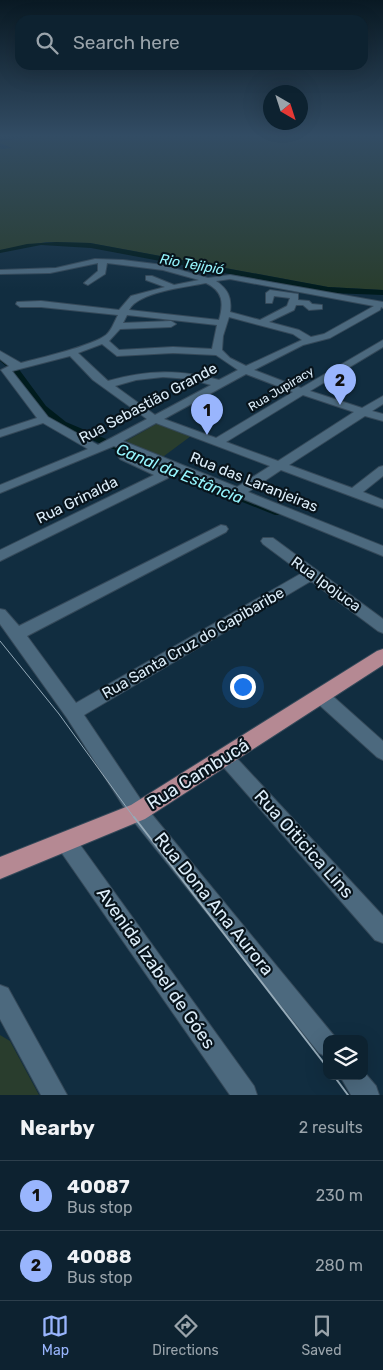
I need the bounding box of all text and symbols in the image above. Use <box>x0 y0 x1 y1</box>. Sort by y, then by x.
search box <box>15 15 368 70</box>
icon: search <box>33 29 61 57</box>
text: Search here <box>73 31 180 54</box>
north arrow <box>263 85 308 130</box>
water label: Rio Tejipió <box>158 250 225 279</box>
street label: Rua Sebastião Grande <box>76 359 220 447</box>
street label: Rua Jupiracy <box>246 364 316 414</box>
pin: 2 <box>324 364 356 405</box>
pin: 1 <box>191 394 223 435</box>
water label: Canal da Estância <box>114 439 246 508</box>
street label: Rua das Laranjeiras <box>187 448 321 516</box>
street label: Rua Grinalda <box>33 472 121 528</box>
street label: Rua Ipojuca <box>288 553 364 615</box>
street label: Rua Santa Cruz do Capibaribe <box>99 583 287 703</box>
your location <box>230 674 256 700</box>
street label: Rua Cambucá <box>143 734 253 814</box>
street label: Rua Oiticica Lins <box>250 785 358 903</box>
street label: Rua Dona Ana Aurora <box>150 828 278 980</box>
street label: Avenida Izabel de Góes <box>92 883 220 1053</box>
map controls <box>323 1035 368 1080</box>
button: layers <box>323 1035 368 1080</box>
text: Nearby <box>20 1115 95 1140</box>
text: 2 results <box>299 1118 363 1137</box>
text: 40087 <box>67 1175 130 1198</box>
text: 1 <box>32 1186 40 1205</box>
text: 230 m <box>316 1186 363 1205</box>
text: Bus stop <box>67 1198 133 1217</box>
text: 40088 <box>67 1245 132 1268</box>
text: 2 <box>31 1256 41 1275</box>
text: 280 m <box>315 1256 363 1275</box>
text: Bus stop <box>67 1268 133 1287</box>
tab: Map <box>41 1312 69 1359</box>
tab: Directions <box>152 1312 219 1359</box>
tab: Saved <box>302 1312 342 1359</box>

